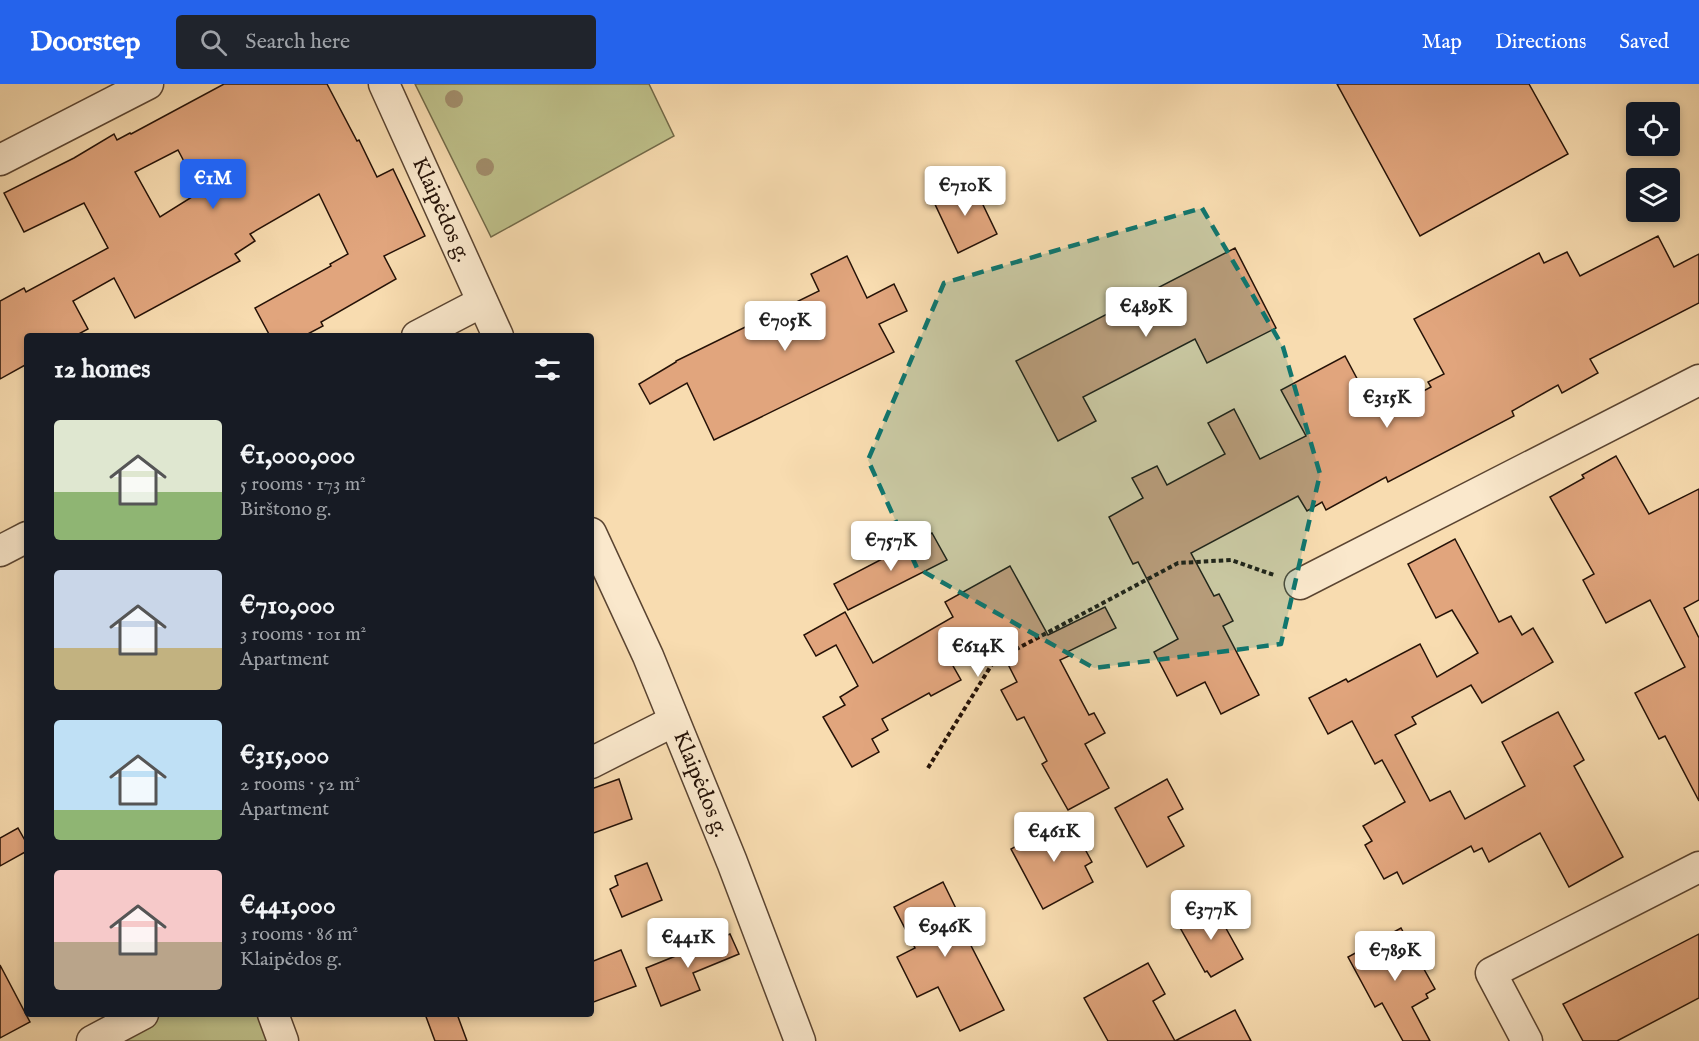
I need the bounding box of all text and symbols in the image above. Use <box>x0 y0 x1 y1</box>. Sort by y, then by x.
search box <box>176 15 596 69</box>
text: Doorstep <box>30 25 140 60</box>
icon: search <box>197 26 230 59</box>
text: Search here <box>245 28 350 56</box>
text: Map <box>1422 29 1462 56</box>
text: Directions <box>1495 29 1586 56</box>
text: Saved <box>1619 29 1669 56</box>
map controls <box>1626 102 1680 222</box>
button: locate <box>1626 102 1680 156</box>
street label: Klaipėdos g. <box>405 153 477 267</box>
pin: €1M <box>184 159 242 210</box>
text: €1M <box>194 166 232 191</box>
pin: €710K <box>923 166 1007 217</box>
button: layers <box>1626 168 1680 222</box>
text: €710K <box>939 173 991 198</box>
pin: €489K <box>1104 287 1188 338</box>
text: €489K <box>1120 294 1172 319</box>
pin: €705K <box>743 301 827 352</box>
text: €705K <box>759 308 811 333</box>
text: 12 homes <box>54 353 150 386</box>
icon: filters <box>531 353 564 386</box>
pin: €315K <box>1345 378 1429 429</box>
text: €315K <box>1363 385 1411 410</box>
text: €1,000,000 <box>240 439 355 472</box>
icon: home <box>102 444 174 516</box>
text: 5 rooms · 173 m² <box>240 472 366 497</box>
text: Birštono g. <box>240 497 331 522</box>
pin: €757K <box>849 521 933 572</box>
text: €757K <box>865 528 917 553</box>
text: €710,000 <box>240 589 335 622</box>
icon: home <box>102 594 174 666</box>
text: 3 rooms · 101 m² <box>240 622 366 647</box>
pin: €614K <box>936 627 1020 678</box>
text: €614K <box>952 634 1004 659</box>
text: Apartment <box>240 647 329 672</box>
street label: Klaipėdos g. <box>666 727 734 841</box>
text: €315,000 <box>240 739 329 772</box>
icon: home <box>102 744 174 816</box>
text: 2 rooms · 52 m² <box>240 772 360 797</box>
text: Apartment <box>240 797 329 822</box>
pin: €461K <box>1012 812 1096 863</box>
text: €461K <box>1028 819 1080 844</box>
text: €441,000 <box>240 889 336 922</box>
pin: €377K <box>1169 890 1253 941</box>
icon: home <box>102 894 174 966</box>
text: €377K <box>1185 897 1237 922</box>
pin: €946K <box>903 907 987 958</box>
text: €946K <box>918 914 972 939</box>
pin: €441K <box>646 918 730 969</box>
text: 3 rooms · 86 m² <box>240 922 358 947</box>
text: €441K <box>661 925 715 950</box>
pin: €789K <box>1353 931 1437 982</box>
text: €789K <box>1369 938 1421 963</box>
text: Klaipėdos g. <box>240 947 342 972</box>

